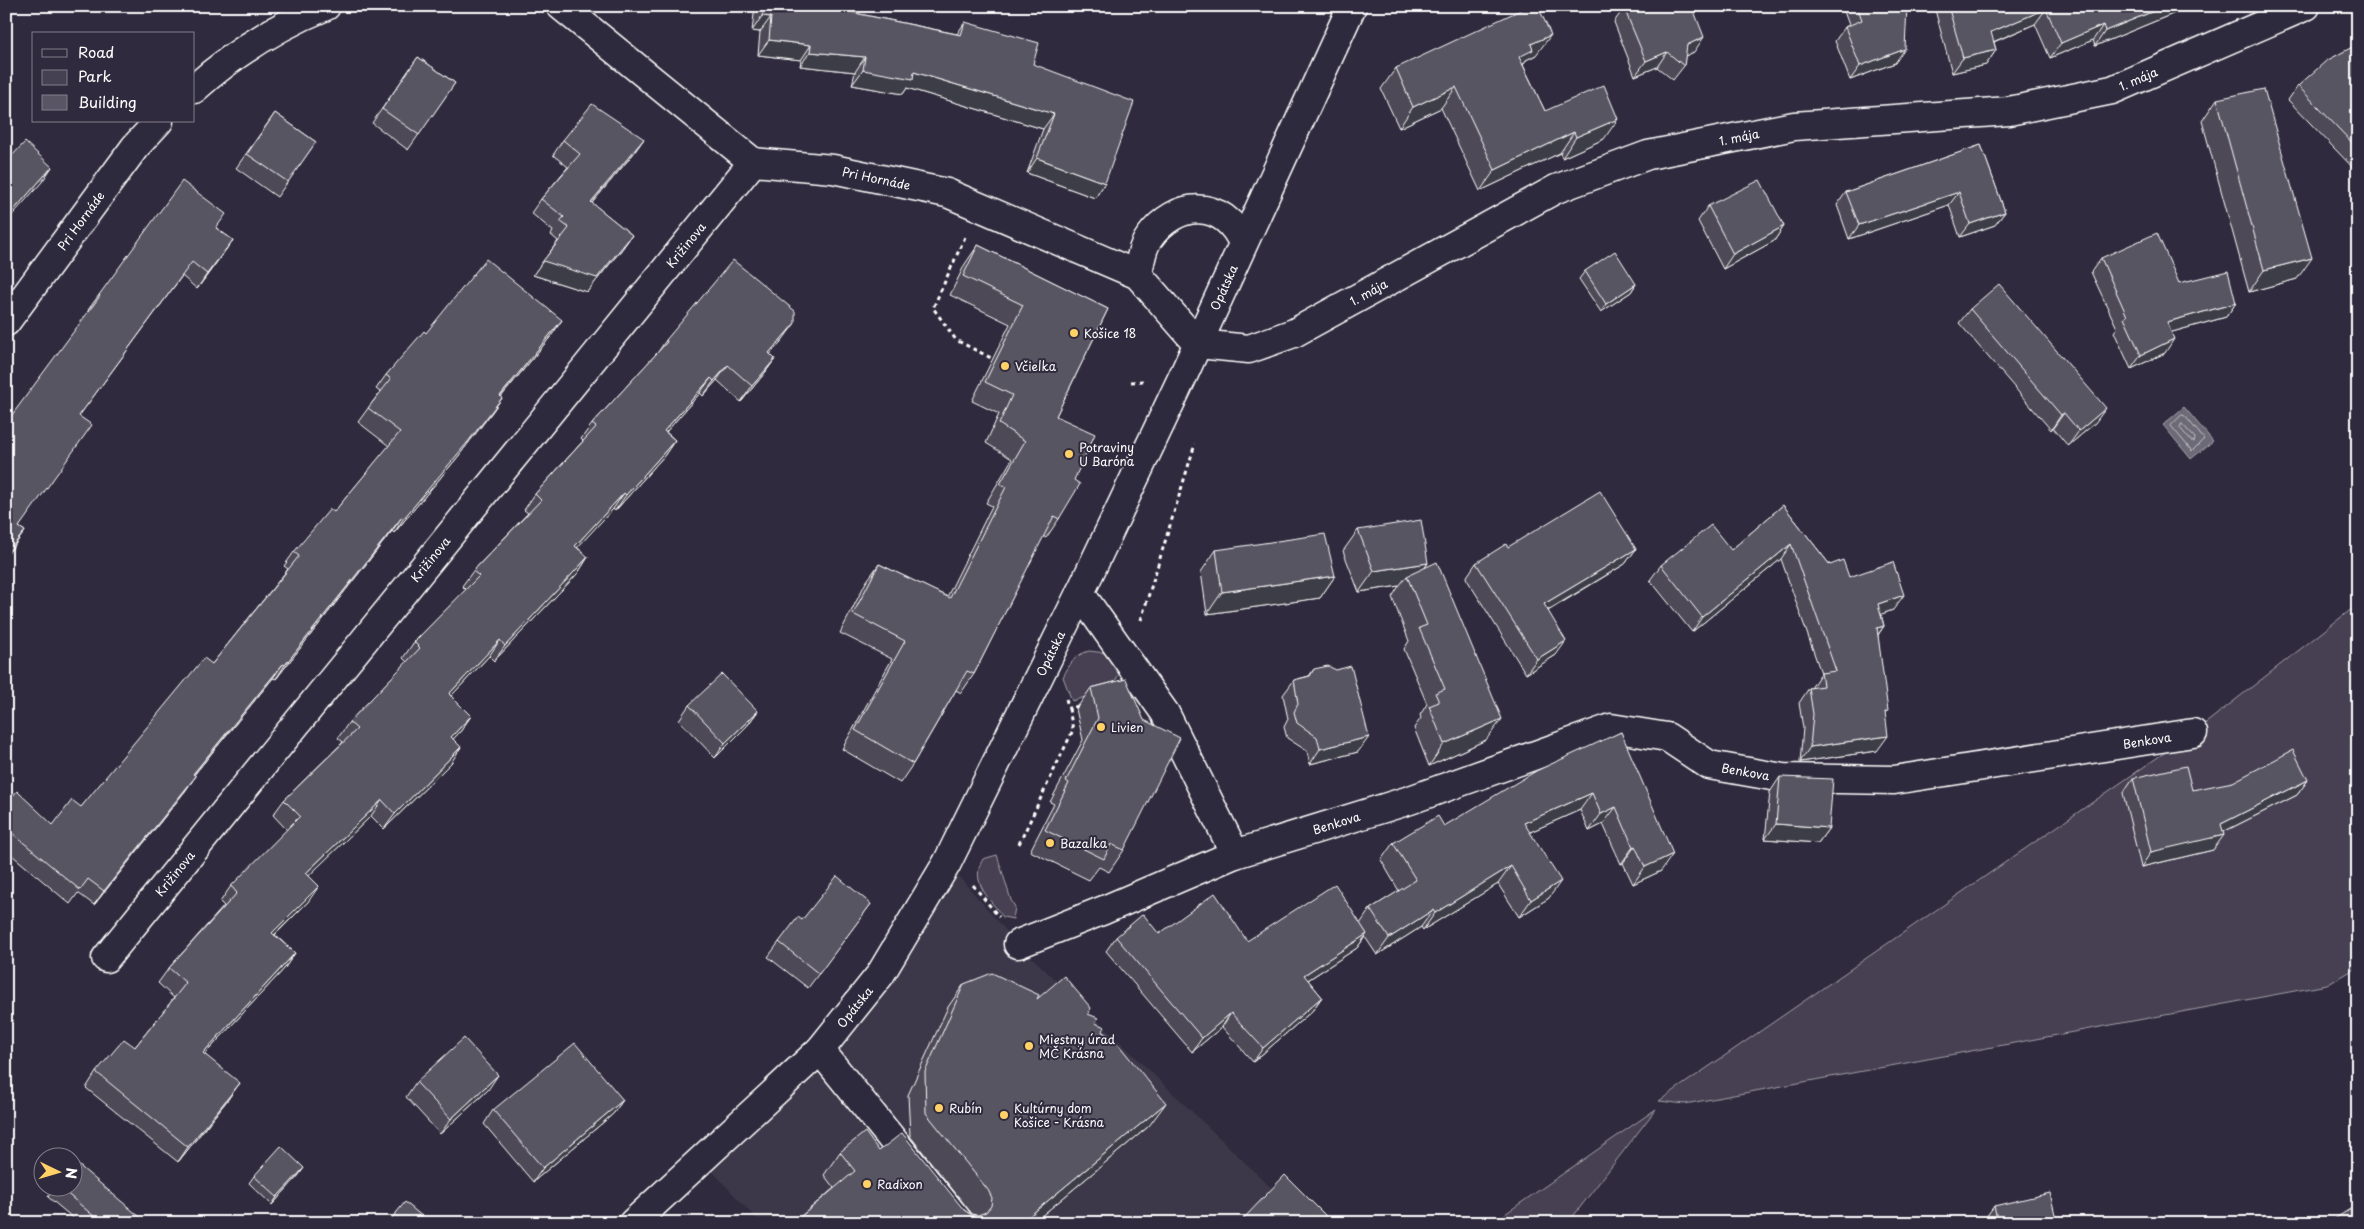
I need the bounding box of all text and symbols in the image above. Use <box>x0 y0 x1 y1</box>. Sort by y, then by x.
legend <box>32 32 195 122</box>
text: Road <box>78 40 114 63</box>
street label: 1. mája <box>2116 62 2161 95</box>
text: Park <box>78 64 112 87</box>
text: Building <box>78 90 137 113</box>
street label: 1. mája <box>1718 124 1761 150</box>
street label: Pri Hornáde <box>841 162 912 194</box>
street label: Pri Hornáde <box>53 187 109 254</box>
street label: Križinova <box>662 218 710 272</box>
street label: Opátska <box>1205 261 1242 313</box>
street label: 1. mája <box>1346 274 1391 310</box>
place label: Košice 18 <box>1084 324 1136 342</box>
marker: Košice 18 <box>1068 327 1080 339</box>
place label: Včielka <box>1015 357 1057 375</box>
marker: Včielka <box>999 360 1011 372</box>
place label: Potraviny U Baróna <box>1079 438 1135 470</box>
marker: Potraviny U Baróna <box>1063 448 1075 460</box>
street label: Križinova <box>406 532 455 586</box>
street label: Opátska <box>1031 627 1069 679</box>
place label: Livien <box>1111 718 1143 736</box>
marker: Livien <box>1095 721 1107 733</box>
street label: Benkova <box>2121 727 2173 753</box>
street label: Benkova <box>1720 758 1772 785</box>
street label: Benkova <box>1310 807 1363 839</box>
place label: Bazalka <box>1060 834 1108 852</box>
marker: Bazalka <box>1044 837 1056 849</box>
street label: Križinova <box>151 846 199 900</box>
street label: Opátska <box>832 982 877 1031</box>
place label: Miestny úrad MČ Krásna <box>1039 1030 1116 1062</box>
marker: Miestny úrad MČ Krásna <box>1023 1040 1035 1052</box>
place label: Rubín <box>949 1099 982 1117</box>
place label: Kultúrny dom Košice - Krásna <box>1014 1099 1105 1131</box>
marker: Rubín <box>933 1102 945 1114</box>
marker: Kultúrny dom Košice - Krásna <box>998 1109 1010 1121</box>
north arrow <box>32 1146 82 1196</box>
text: N <box>61 1167 82 1180</box>
place label: Radixon <box>877 1175 923 1193</box>
marker: Radixon <box>861 1178 873 1190</box>

